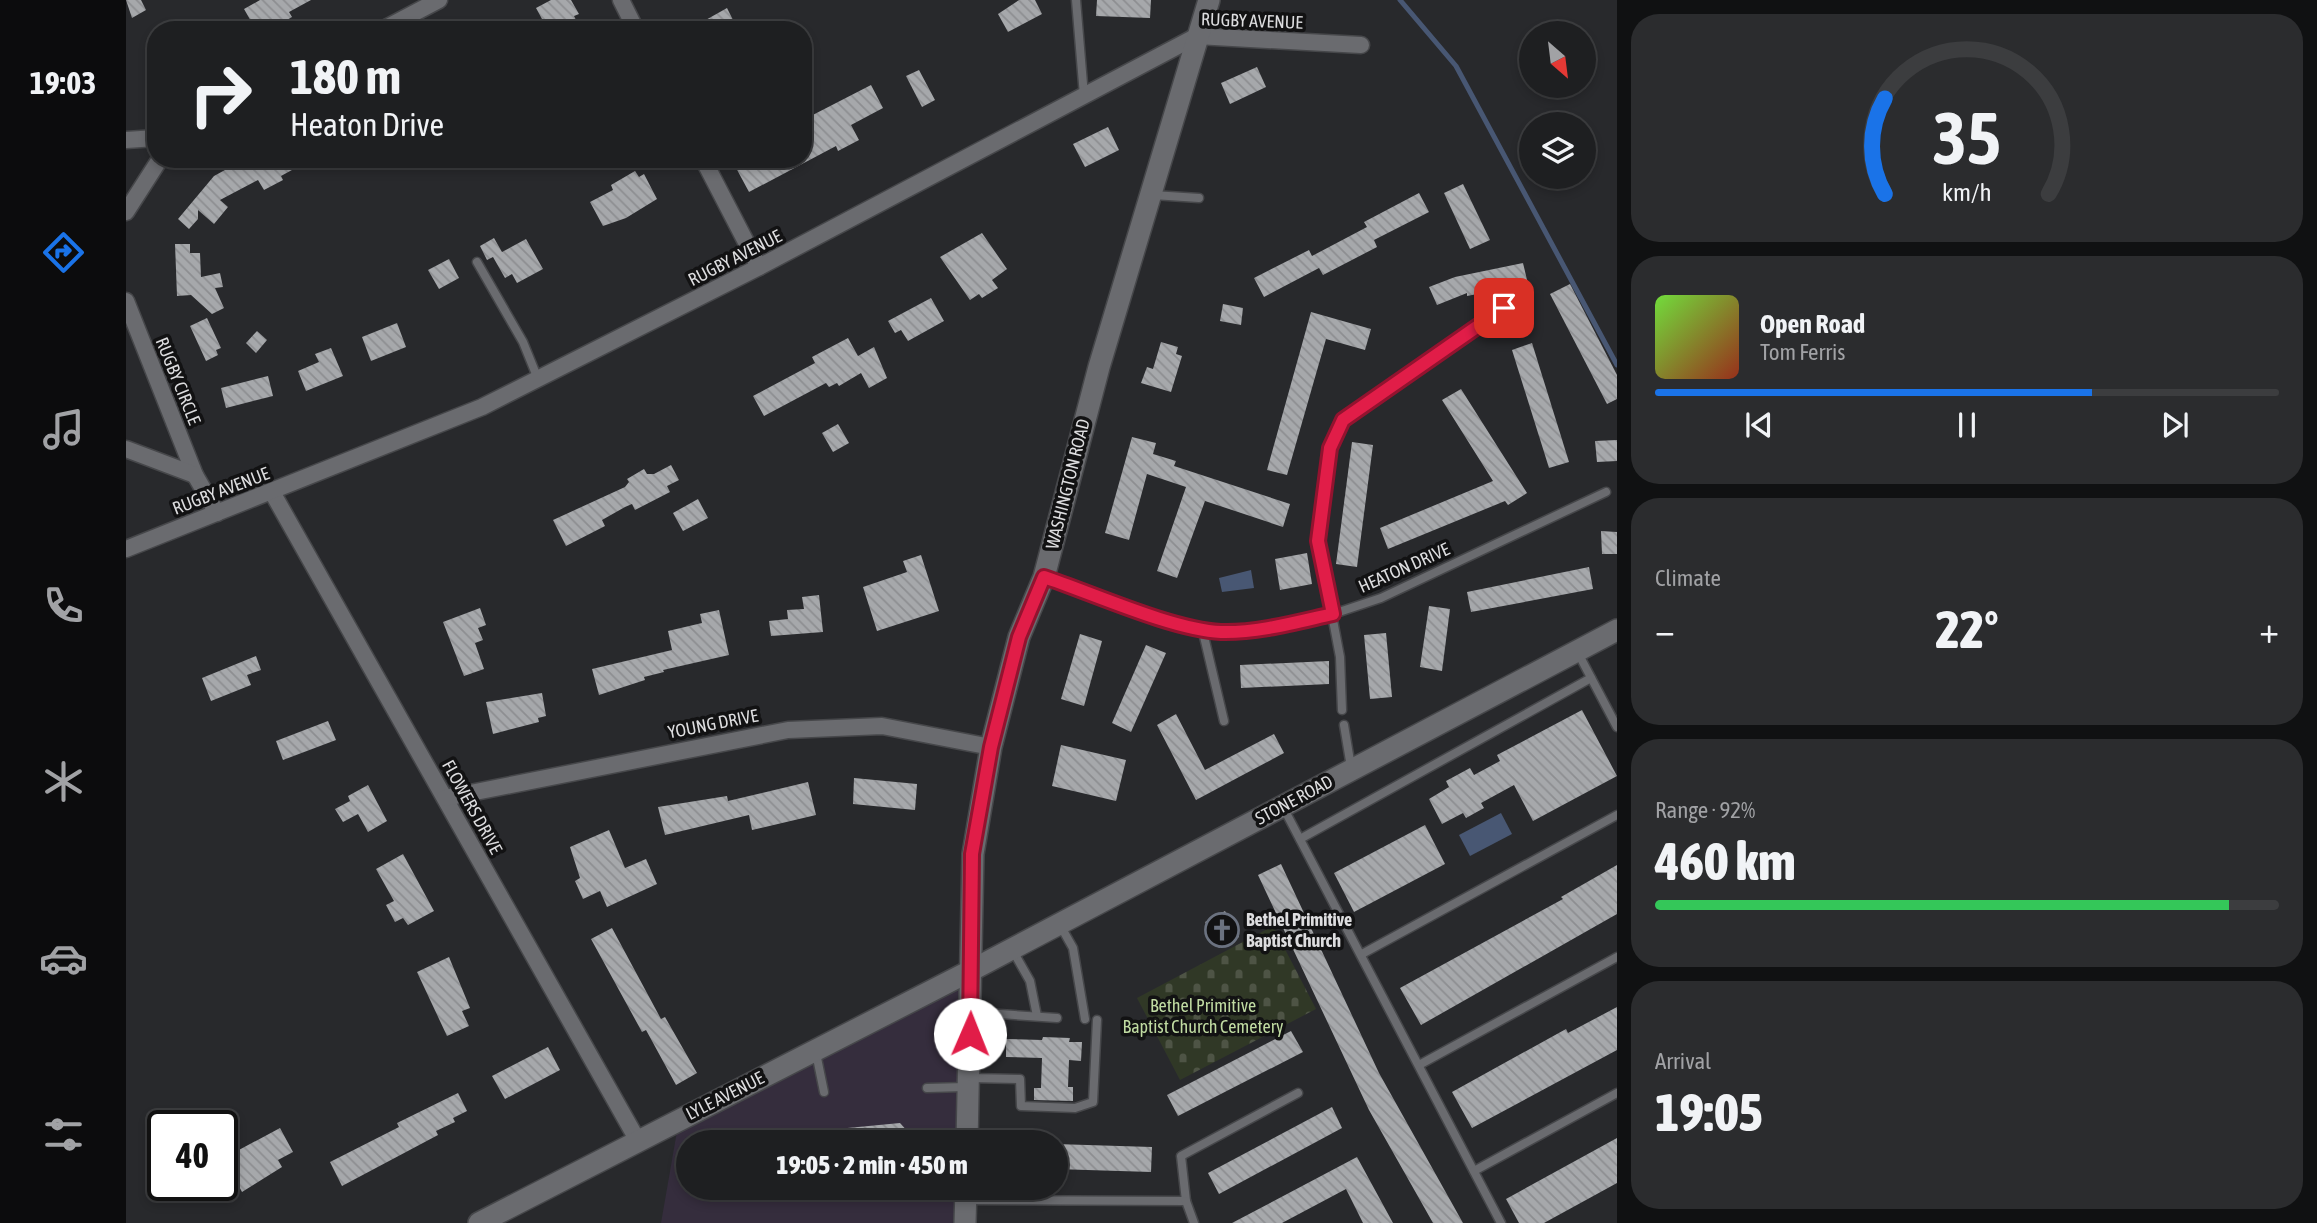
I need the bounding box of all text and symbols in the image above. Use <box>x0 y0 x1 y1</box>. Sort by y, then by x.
street label: RUGBY AVENUE <box>1201 8 1304 33</box>
north arrow <box>1519 21 1596 98</box>
map controls <box>1519 21 1596 189</box>
text: 180 m <box>290 48 401 104</box>
icon: right <box>175 49 266 140</box>
text: 19:03 <box>30 64 96 101</box>
text: 35 <box>1933 96 2001 179</box>
text: Heaton Drive <box>290 106 444 143</box>
button: layers <box>1519 112 1596 189</box>
text: km/h <box>1942 178 1992 206</box>
street label: RUGBY AVENUE <box>685 225 785 290</box>
icon: directions <box>39 228 88 277</box>
pin <box>1474 278 1534 338</box>
icon: arrive <box>1485 289 1523 327</box>
text: Open Road <box>1760 309 1865 339</box>
street label: RUGBY CIRCLE <box>151 334 206 428</box>
text: Tom Ferris <box>1760 339 1845 365</box>
icon: music <box>39 405 88 454</box>
icon: previous <box>1740 406 1778 444</box>
icon: pause <box>1948 406 1986 444</box>
icon: next <box>2156 406 2194 444</box>
street label: WASHINGTON ROAD <box>1041 416 1094 551</box>
street label: RUGBY AVENUE <box>169 462 273 519</box>
street label: HEATON DRIVE <box>1355 538 1453 597</box>
text: Climate <box>1655 565 1721 591</box>
icon: phone <box>39 581 88 630</box>
text: 22° <box>1935 599 1999 659</box>
text: − <box>1655 608 1675 651</box>
text: + <box>2259 608 2279 651</box>
street label: YOUNG DRIVE <box>666 704 760 743</box>
street label: FLOWERS DRIVE <box>438 756 507 858</box>
icon: climate <box>39 757 88 806</box>
street label: STONE ROAD <box>1251 770 1336 829</box>
text: Range · 92% <box>1655 797 1755 823</box>
text: 460 km <box>1655 831 1796 891</box>
place label: Bethel Primitive Baptist Church <box>1246 909 1352 951</box>
church icon: Bethel Primitive Baptist Church <box>1203 911 1241 949</box>
icon: car <box>39 934 88 983</box>
park label: Bethel Primitive Baptist Church Cemetery <box>1123 995 1283 1037</box>
position arrow <box>933 997 1007 1071</box>
text: Arrival <box>1655 1048 1711 1074</box>
street label: LYLE AVENUE <box>682 1067 768 1124</box>
text: 19:05 <box>1655 1082 1763 1142</box>
icon: filters <box>39 1110 88 1159</box>
speed limit sign: 40 <box>147 1110 238 1201</box>
text: 19:05 · 2 min · 450 m <box>776 1150 968 1180</box>

